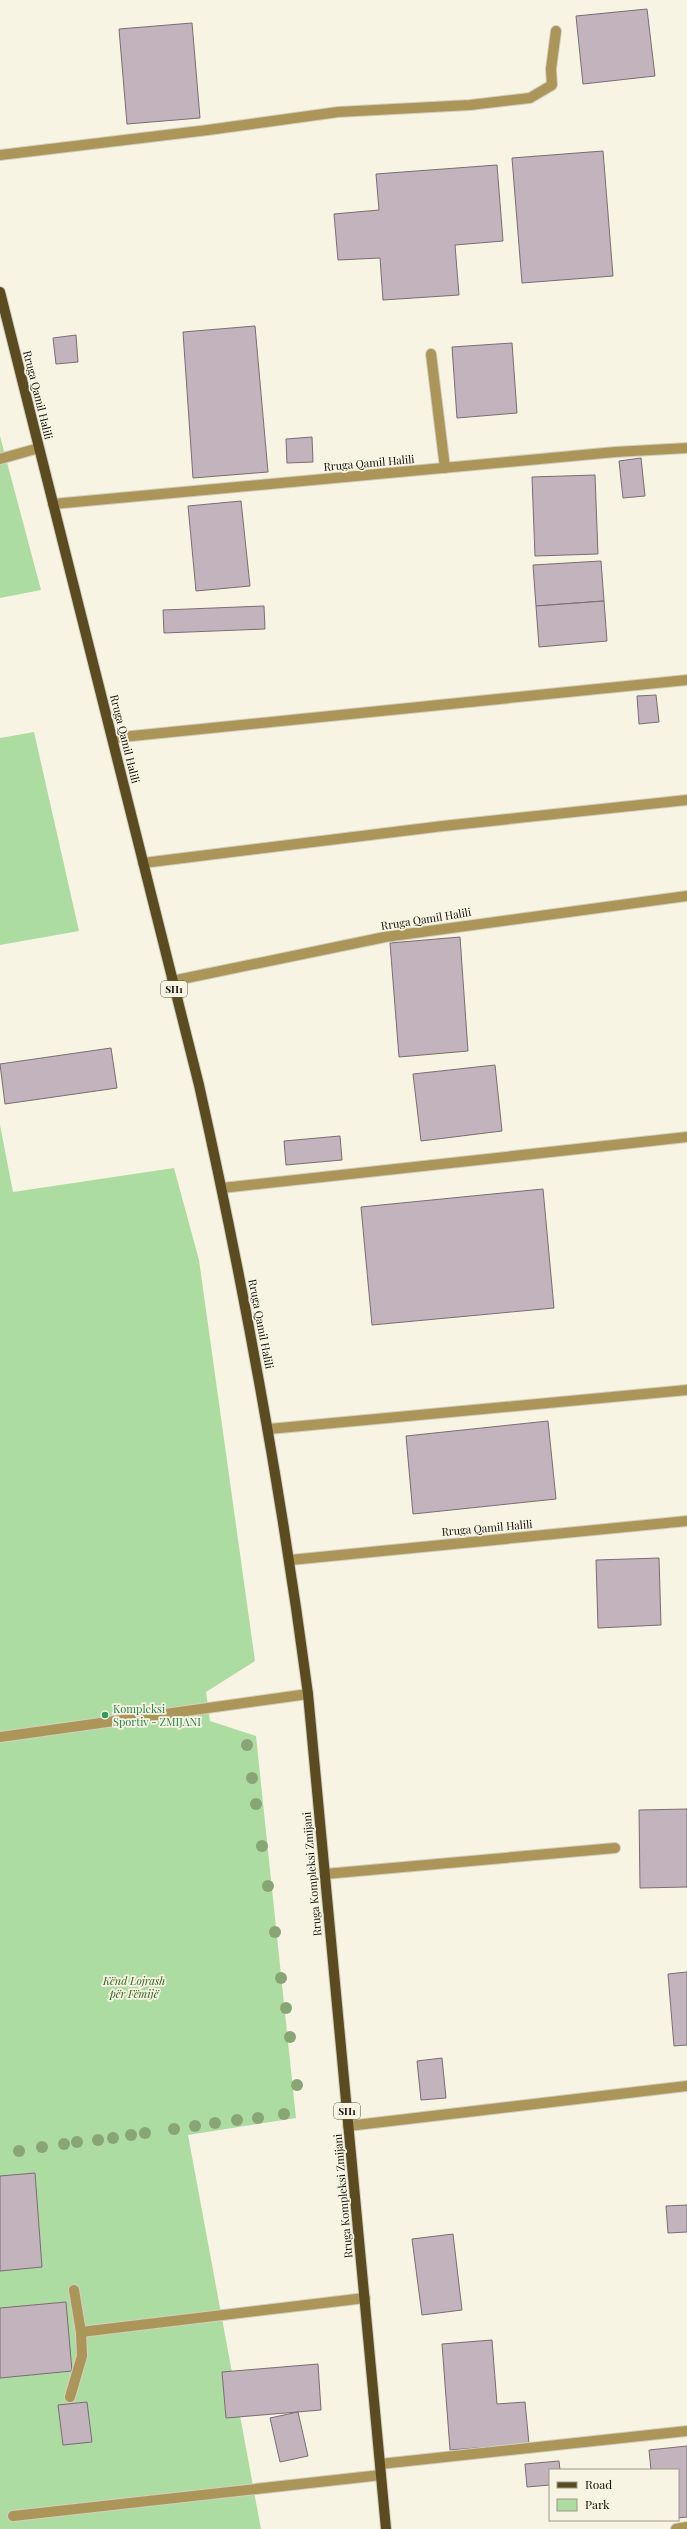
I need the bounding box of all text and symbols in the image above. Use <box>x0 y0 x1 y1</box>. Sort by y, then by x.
street label: Rruga Qamil Halili <box>20 349 57 441</box>
street label: Rruga Qamil Halili <box>323 451 415 474</box>
street label: Rruga Qamil Halili <box>107 693 144 785</box>
street label: Rruga Qamil Halili <box>380 904 472 933</box>
road number: SH1 <box>161 981 187 997</box>
street label: Rruga Qamil Halili <box>245 1278 278 1370</box>
street label: Rruga Qamil Halili <box>441 1516 533 1539</box>
place label: Kompleksi Sportiv - ZMIJANI <box>113 1701 201 1729</box>
marker: Kompleksi Sportiv - ZMIJANI <box>100 1710 110 1720</box>
street label: Rruga Kompleksi Zmijani <box>299 1811 324 1937</box>
park label: Kënd Lojrash për Fëmijë <box>102 1973 165 2001</box>
road number: SH1 <box>334 2103 360 2119</box>
street label: Rruga Kompleksi Zmijani <box>330 2133 355 2259</box>
legend <box>549 2469 679 2521</box>
text: Road <box>585 2476 612 2492</box>
text: Park <box>585 2496 610 2512</box>

